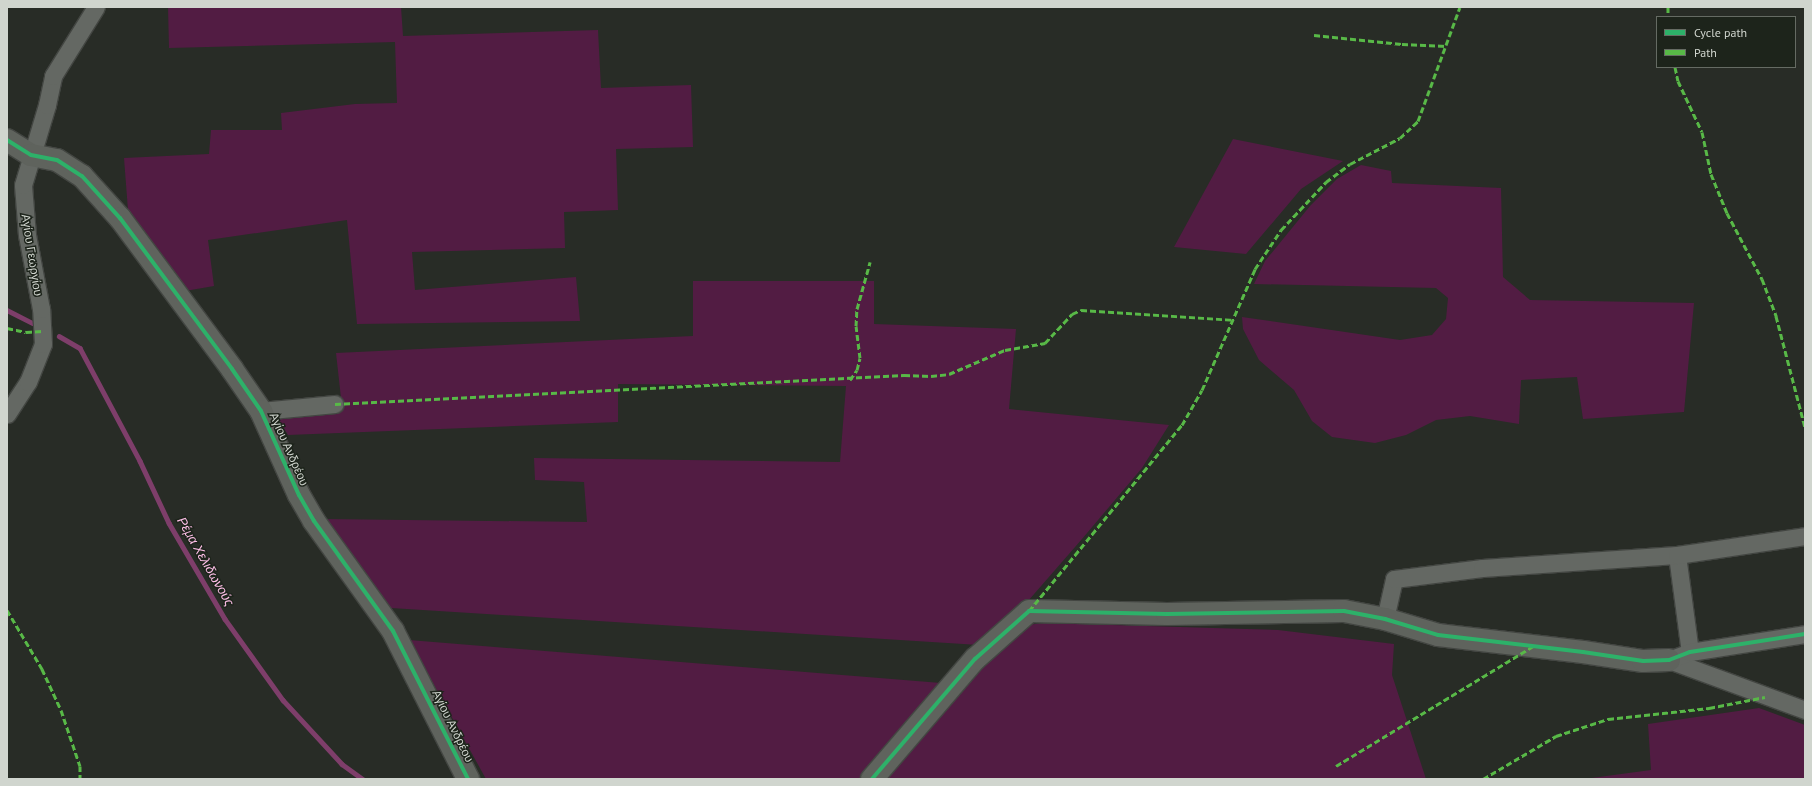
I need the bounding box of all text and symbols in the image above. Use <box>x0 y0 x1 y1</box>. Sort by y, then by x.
legend <box>1656 16 1796 68</box>
text: Cycle path <box>1694 25 1747 40</box>
text: Path <box>1694 45 1717 60</box>
street label: Αγίου Γεωργίου <box>18 213 46 297</box>
street label: Αγίου Ανδρέου <box>266 410 312 488</box>
water label: Ρέμα Χελιδωνούς <box>173 515 237 609</box>
street label: Αγίου Ανδρέου <box>429 687 477 765</box>

